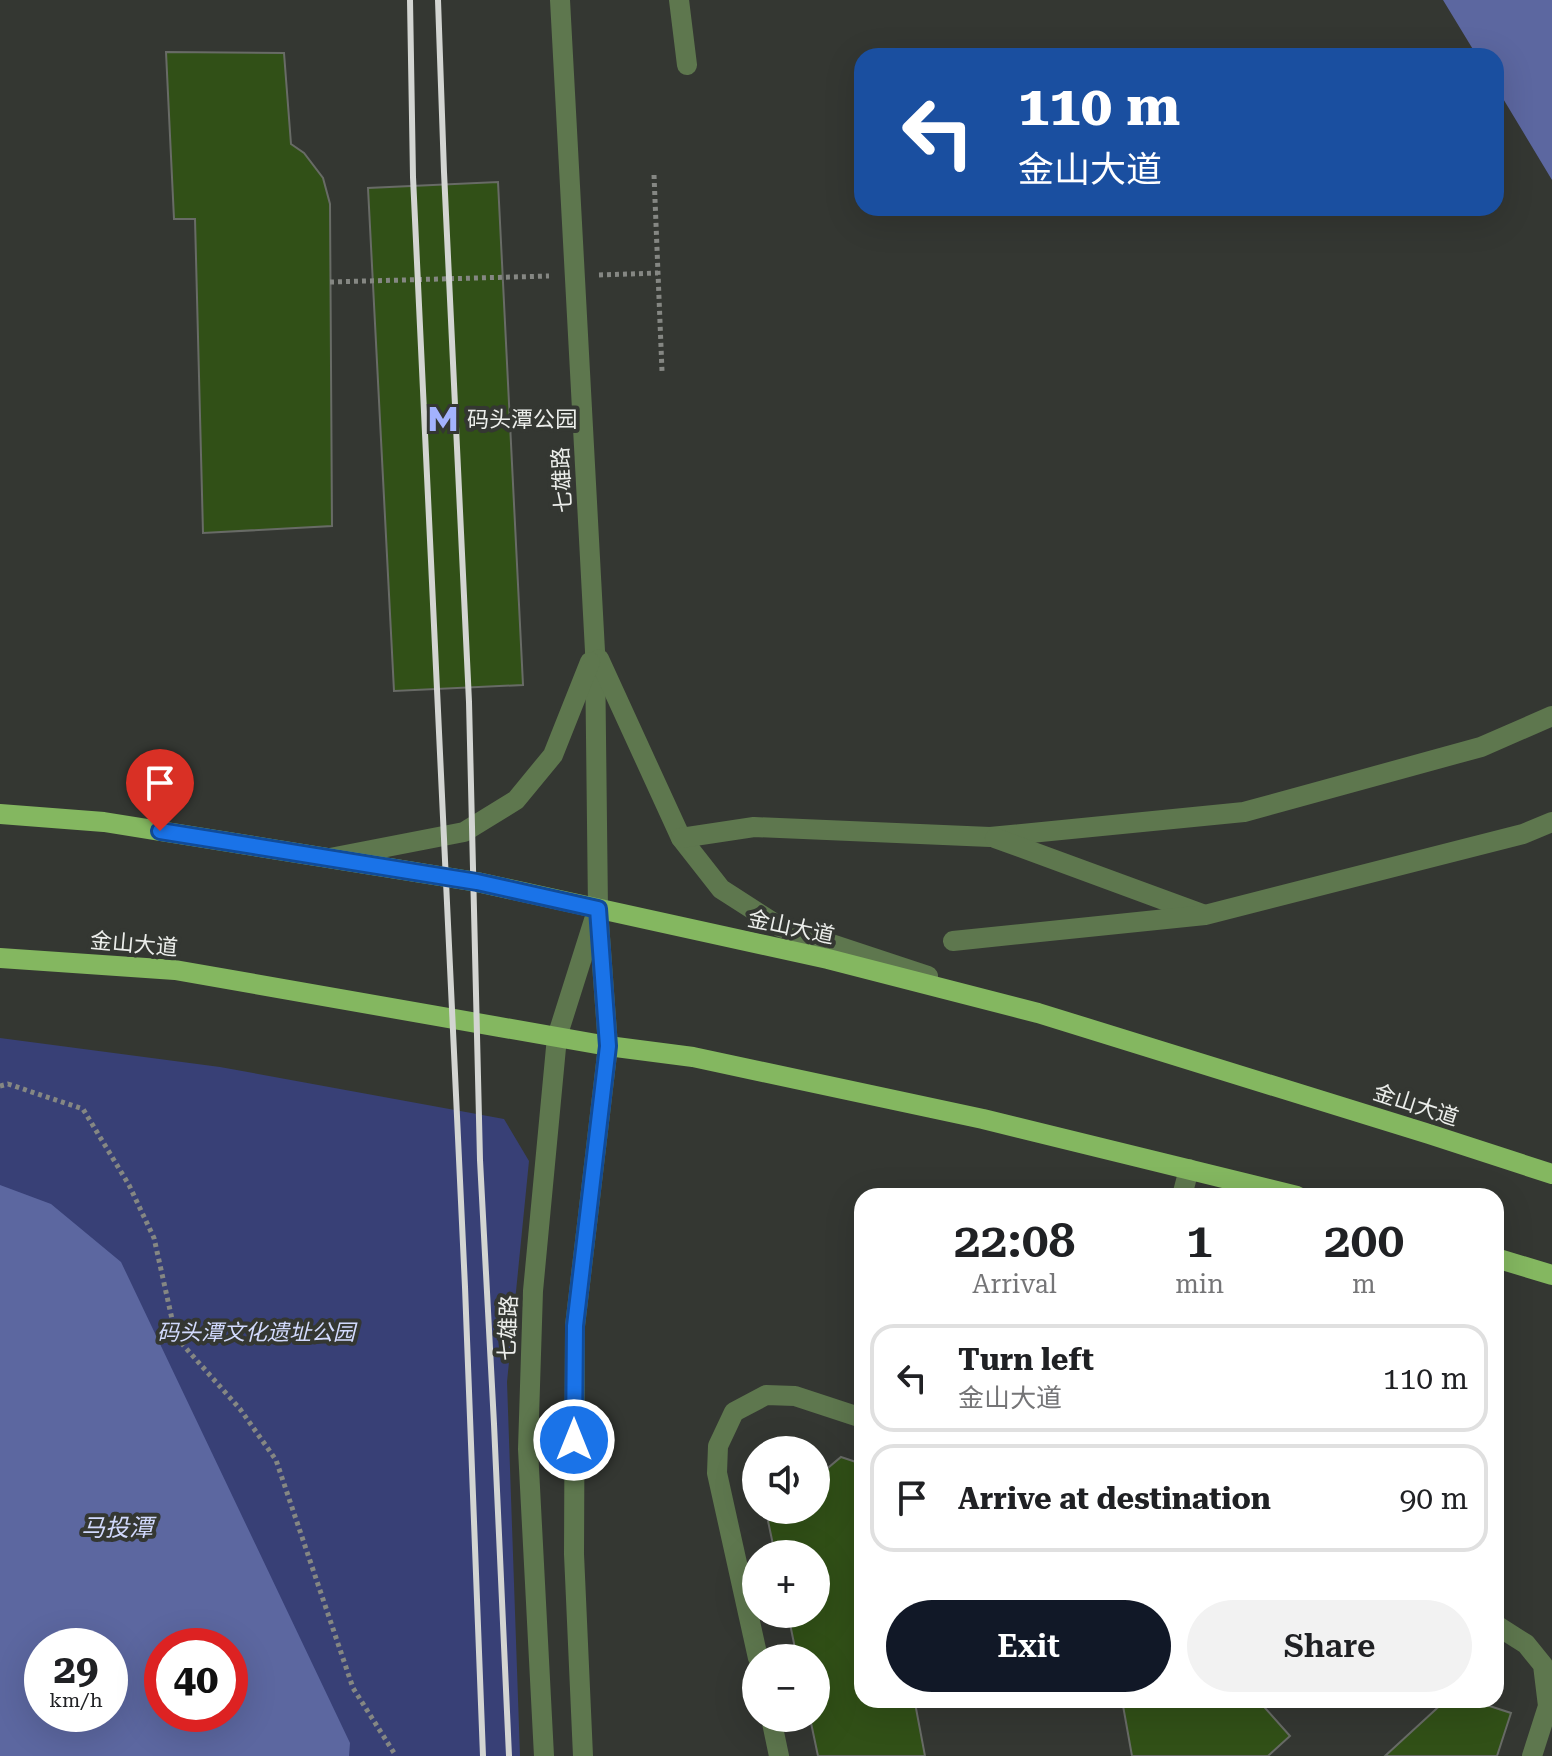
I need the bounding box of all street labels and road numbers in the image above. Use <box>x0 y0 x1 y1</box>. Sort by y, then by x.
street label: 七雄路 <box>548 446 576 514</box>
street label: 金山大道 <box>745 906 837 948</box>
street label: 金山大道 <box>89 928 179 960</box>
street label: 金山大道 <box>1370 1080 1462 1130</box>
street label: 七雄路 <box>494 1295 522 1361</box>

